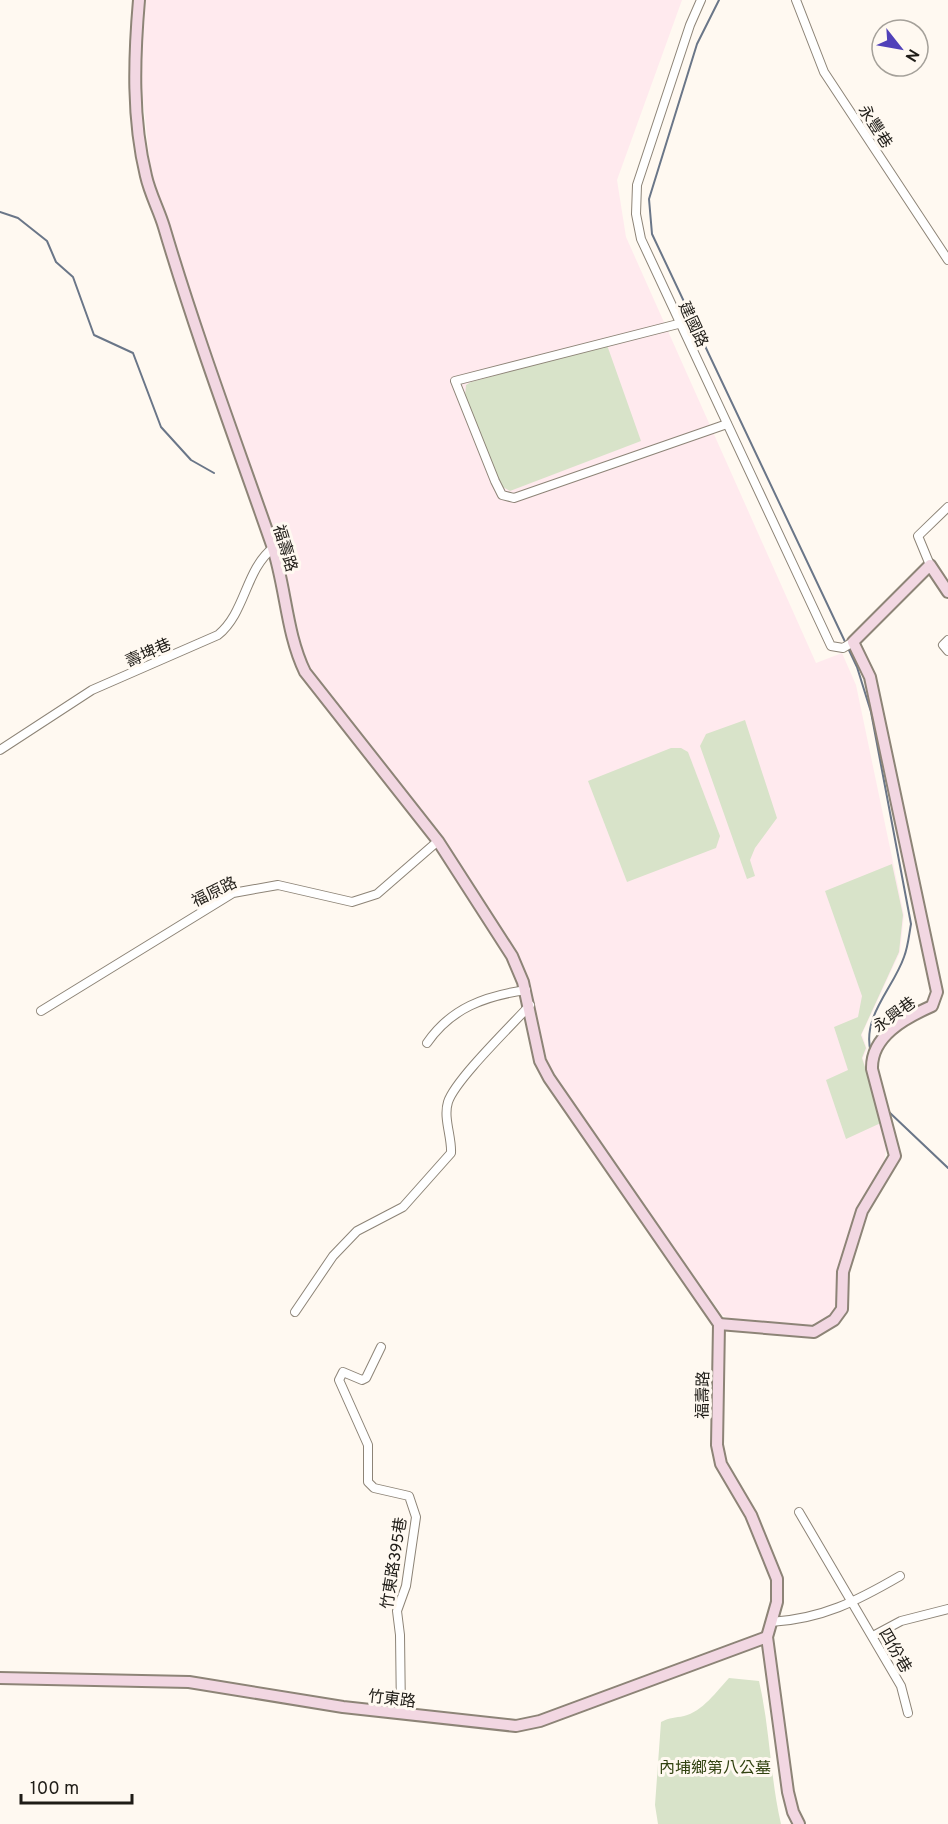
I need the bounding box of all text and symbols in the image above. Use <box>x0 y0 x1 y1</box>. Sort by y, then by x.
north arrow <box>870 18 930 78</box>
text: N <box>900 45 923 65</box>
street label: 永豐巷 <box>853 102 896 153</box>
street label: 建國路 <box>673 299 711 351</box>
street label: 福壽路 <box>268 523 301 574</box>
street label: 壽埤巷 <box>123 635 175 673</box>
street label: 福原路 <box>189 873 241 912</box>
street label: 永興巷 <box>870 993 920 1038</box>
street label: 福壽路 <box>694 1371 714 1419</box>
street label: 竹東路395巷 <box>378 1516 412 1611</box>
street label: 四份巷 <box>874 1625 915 1677</box>
street label: 竹東路 <box>367 1687 417 1713</box>
park label: 內埔鄉第八公墓 <box>659 1759 771 1779</box>
scale bar <box>21 1767 132 1805</box>
text: 100 m <box>30 1778 79 1801</box>

